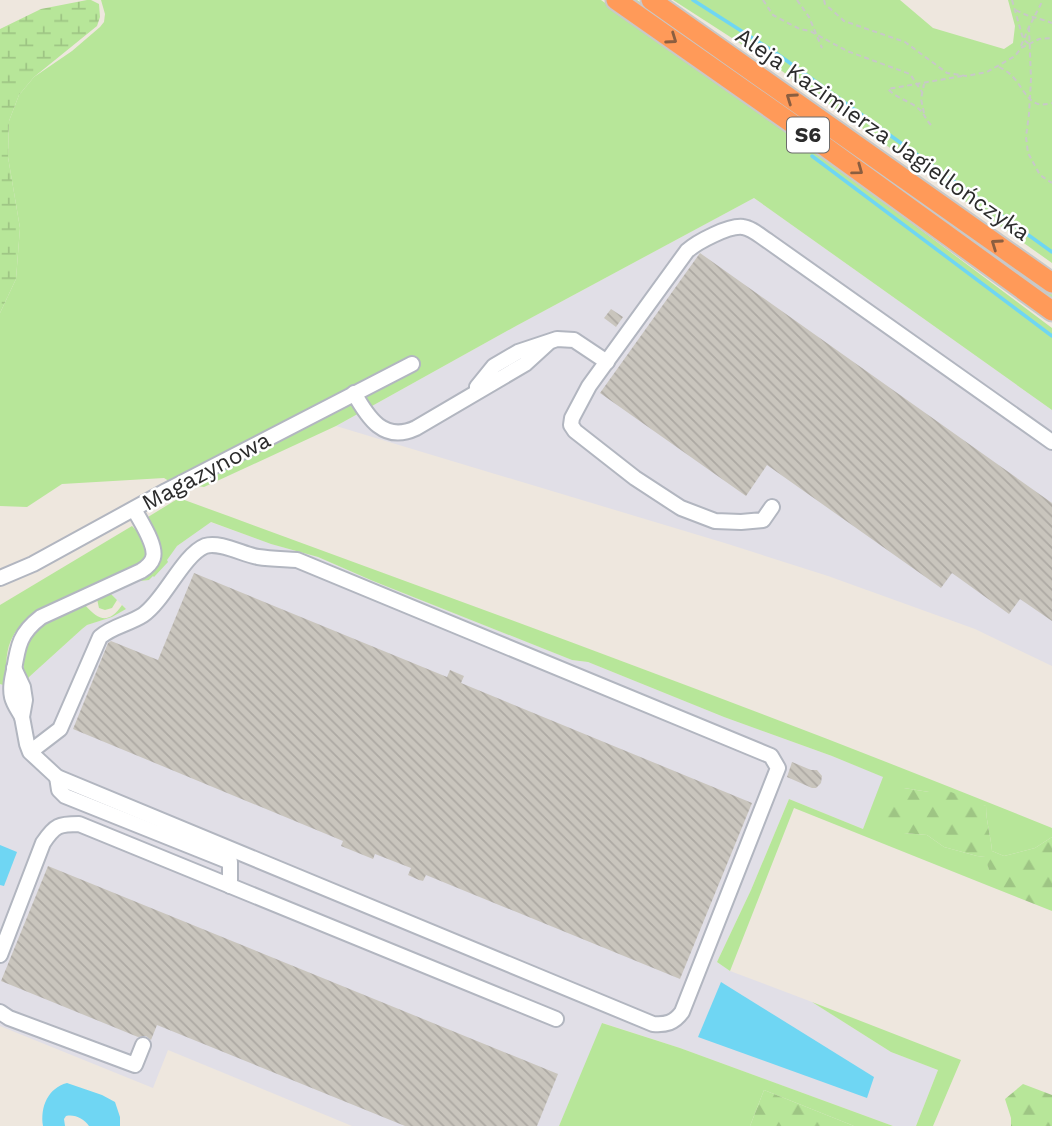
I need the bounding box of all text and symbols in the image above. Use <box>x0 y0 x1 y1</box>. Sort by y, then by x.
street label: Aleja Kazimierza Jagiellończyka <box>730 22 1035 247</box>
one-way arrow <box>664 31 677 43</box>
one-way arrow <box>786 94 799 106</box>
road number: S6 <box>787 118 829 152</box>
one-way arrow <box>850 162 863 175</box>
one-way arrow <box>991 240 1004 252</box>
street label: Magazynowa <box>137 426 275 517</box>

